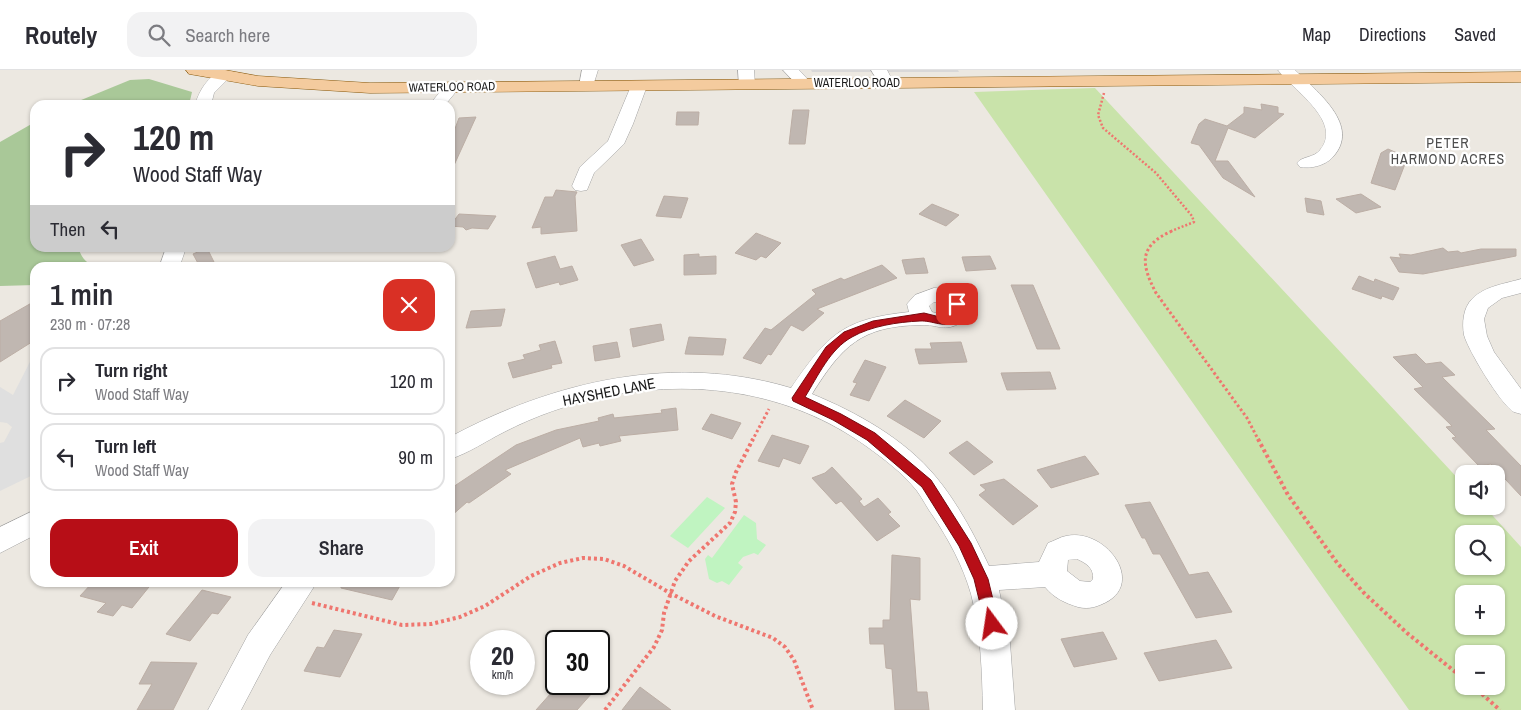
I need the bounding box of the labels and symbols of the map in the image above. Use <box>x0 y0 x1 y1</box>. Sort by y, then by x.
street label: WATERLOO ROAD <box>814 75 900 91</box>
street label: WATERLOO ROAD <box>409 78 495 96</box>
district label: PETER HARMOND ACRES <box>1391 134 1505 168</box>
pin <box>936 283 978 325</box>
street label: HAYSHED LANE <box>561 372 657 411</box>
position arrow <box>965 597 1017 649</box>
speed limit sign: 30 <box>545 630 610 695</box>

